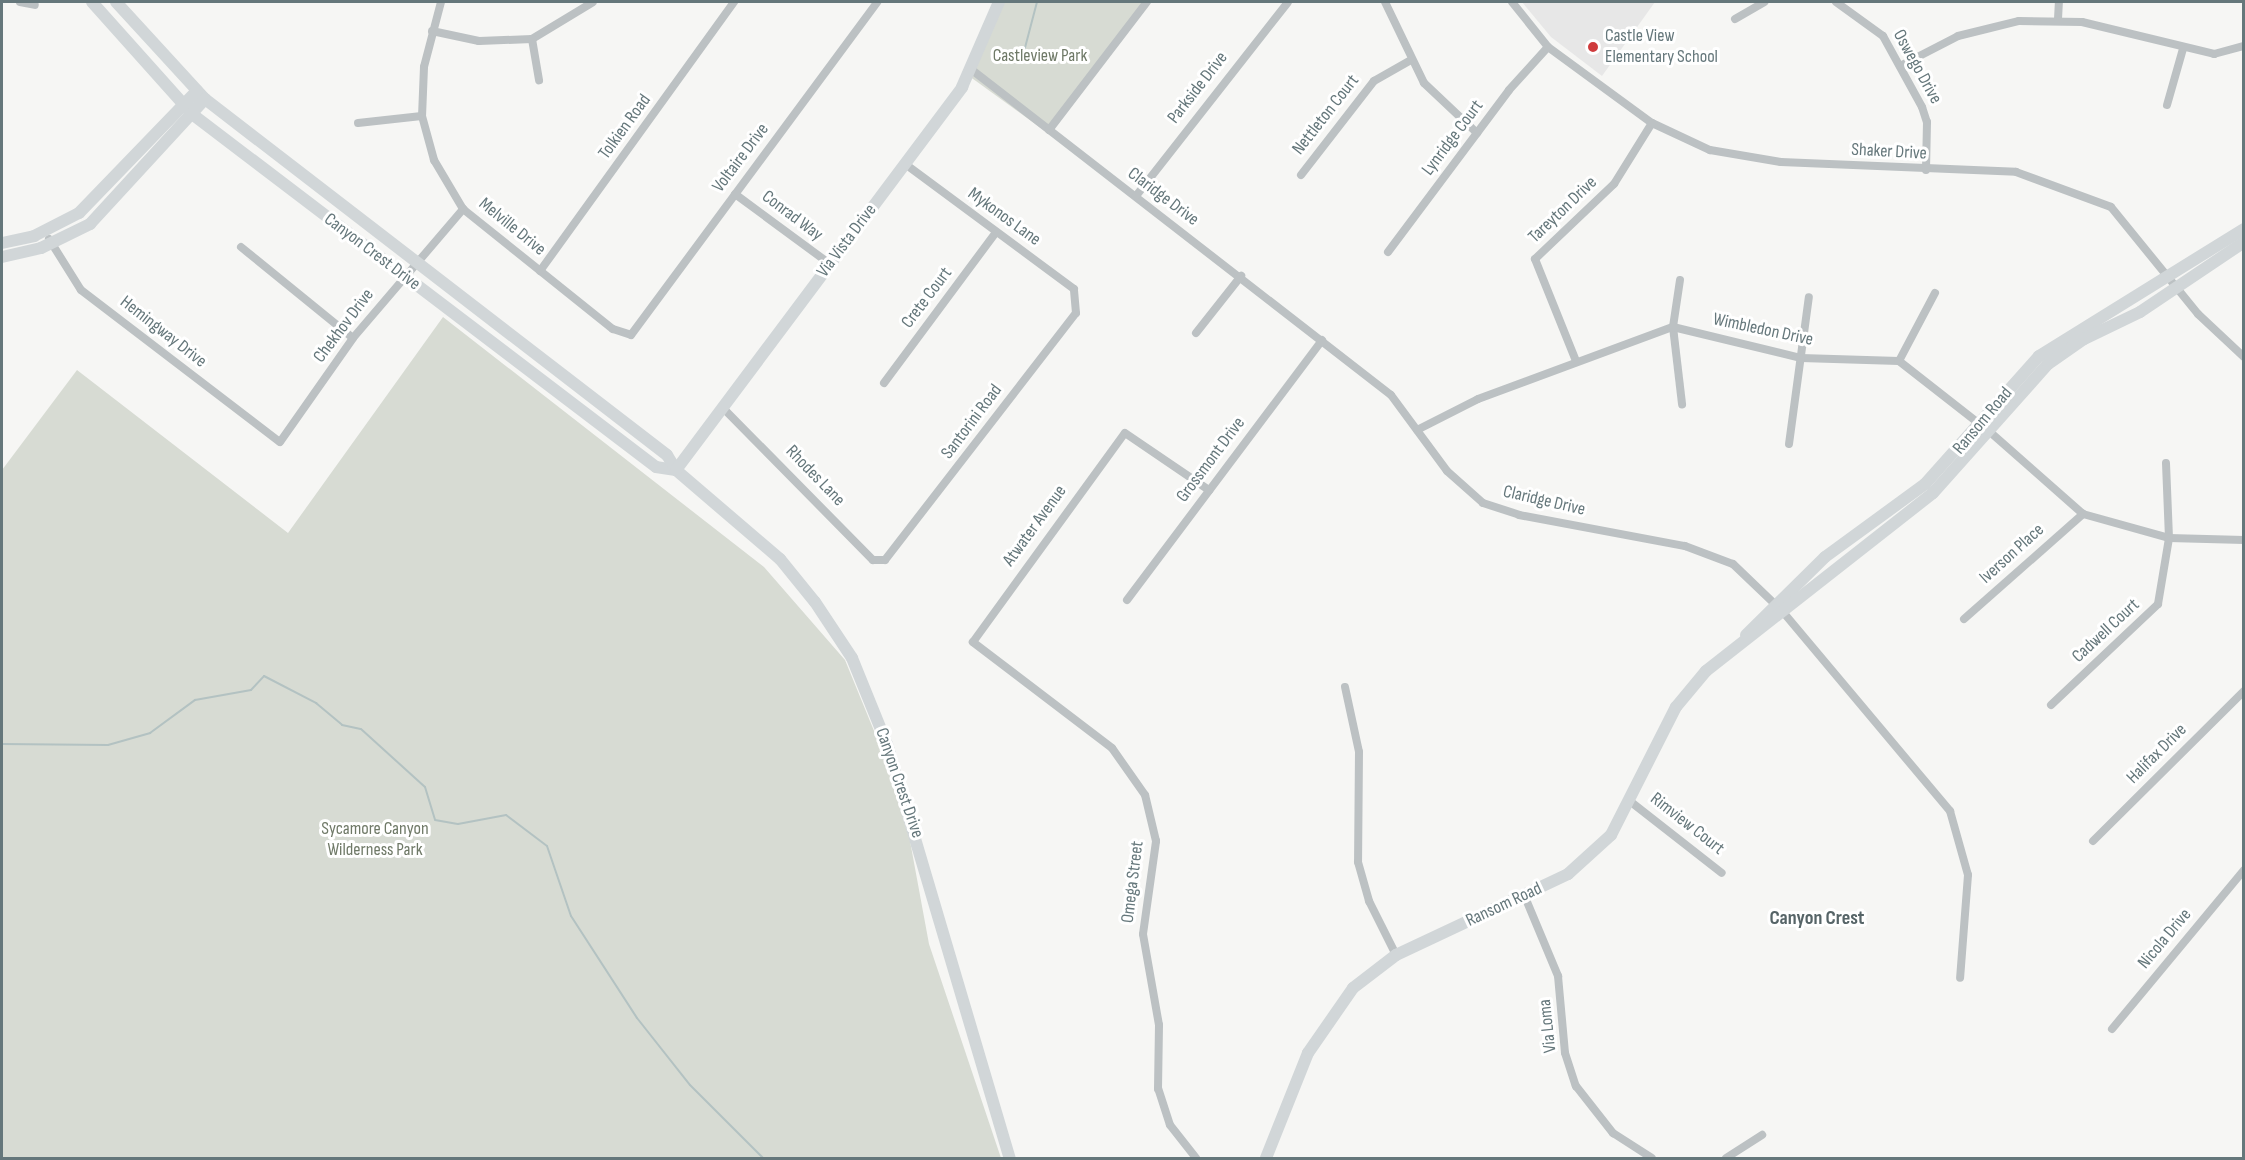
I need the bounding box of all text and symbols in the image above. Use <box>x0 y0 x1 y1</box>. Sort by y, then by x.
place label: Castle View Elementary School <box>1605 26 1718 68</box>
street label: Oswego Drive <box>1888 26 1946 108</box>
marker: Castle View Elementary School <box>1586 40 1600 54</box>
park label: Castleview Park <box>993 45 1087 67</box>
street label: Parkside Drive <box>1163 48 1233 128</box>
street label: Nettleton Court <box>1288 71 1364 159</box>
street label: Tolkien Road <box>594 90 656 164</box>
street label: Lynridge Court <box>1418 96 1488 180</box>
street label: Voltaire Drive <box>708 119 774 197</box>
street label: Shaker Drive <box>1851 139 1927 165</box>
street label: Claridge Drive <box>1123 163 1203 231</box>
street label: Tareyton Drive <box>1524 172 1602 248</box>
street label: Mykonos Lane <box>963 183 1045 251</box>
street label: Conrad Way <box>757 186 827 246</box>
street label: Melville Drive <box>474 193 550 261</box>
street label: Via Vista Drive <box>813 200 881 282</box>
street label: Canyon Crest Drive <box>320 209 424 295</box>
street label: Crete Court <box>897 263 957 333</box>
street label: Chekhov Drive <box>309 285 379 367</box>
street label: Hemingway Drive <box>115 291 211 373</box>
street label: Wimbledon Drive <box>1711 309 1815 351</box>
street label: Santorini Road <box>937 380 1007 464</box>
street label: Ransom Road <box>1949 383 2017 459</box>
street label: Grossmont Drive <box>1172 413 1250 507</box>
street label: Rhodes Lane <box>781 441 849 511</box>
street label: Atwater Avenue <box>998 481 1072 571</box>
street label: Claridge Drive <box>1501 481 1587 521</box>
street label: Iverson Place <box>1975 519 2049 589</box>
street label: Cadwell Court <box>2068 594 2144 668</box>
street label: Halifax Drive <box>2122 719 2192 789</box>
street label: Canyon Crest Drive <box>870 725 928 841</box>
street label: Rimview Court <box>1646 788 1728 860</box>
park label: Sycamore Canyon Wilderness Park <box>321 819 429 862</box>
street label: Omega Street <box>1117 840 1149 924</box>
street label: Ransom Road <box>1463 878 1545 932</box>
street label: Nicola Drive <box>2134 905 2196 973</box>
district label: Canyon Crest <box>1770 906 1864 930</box>
street label: Via Loma <box>1534 998 1562 1054</box>

